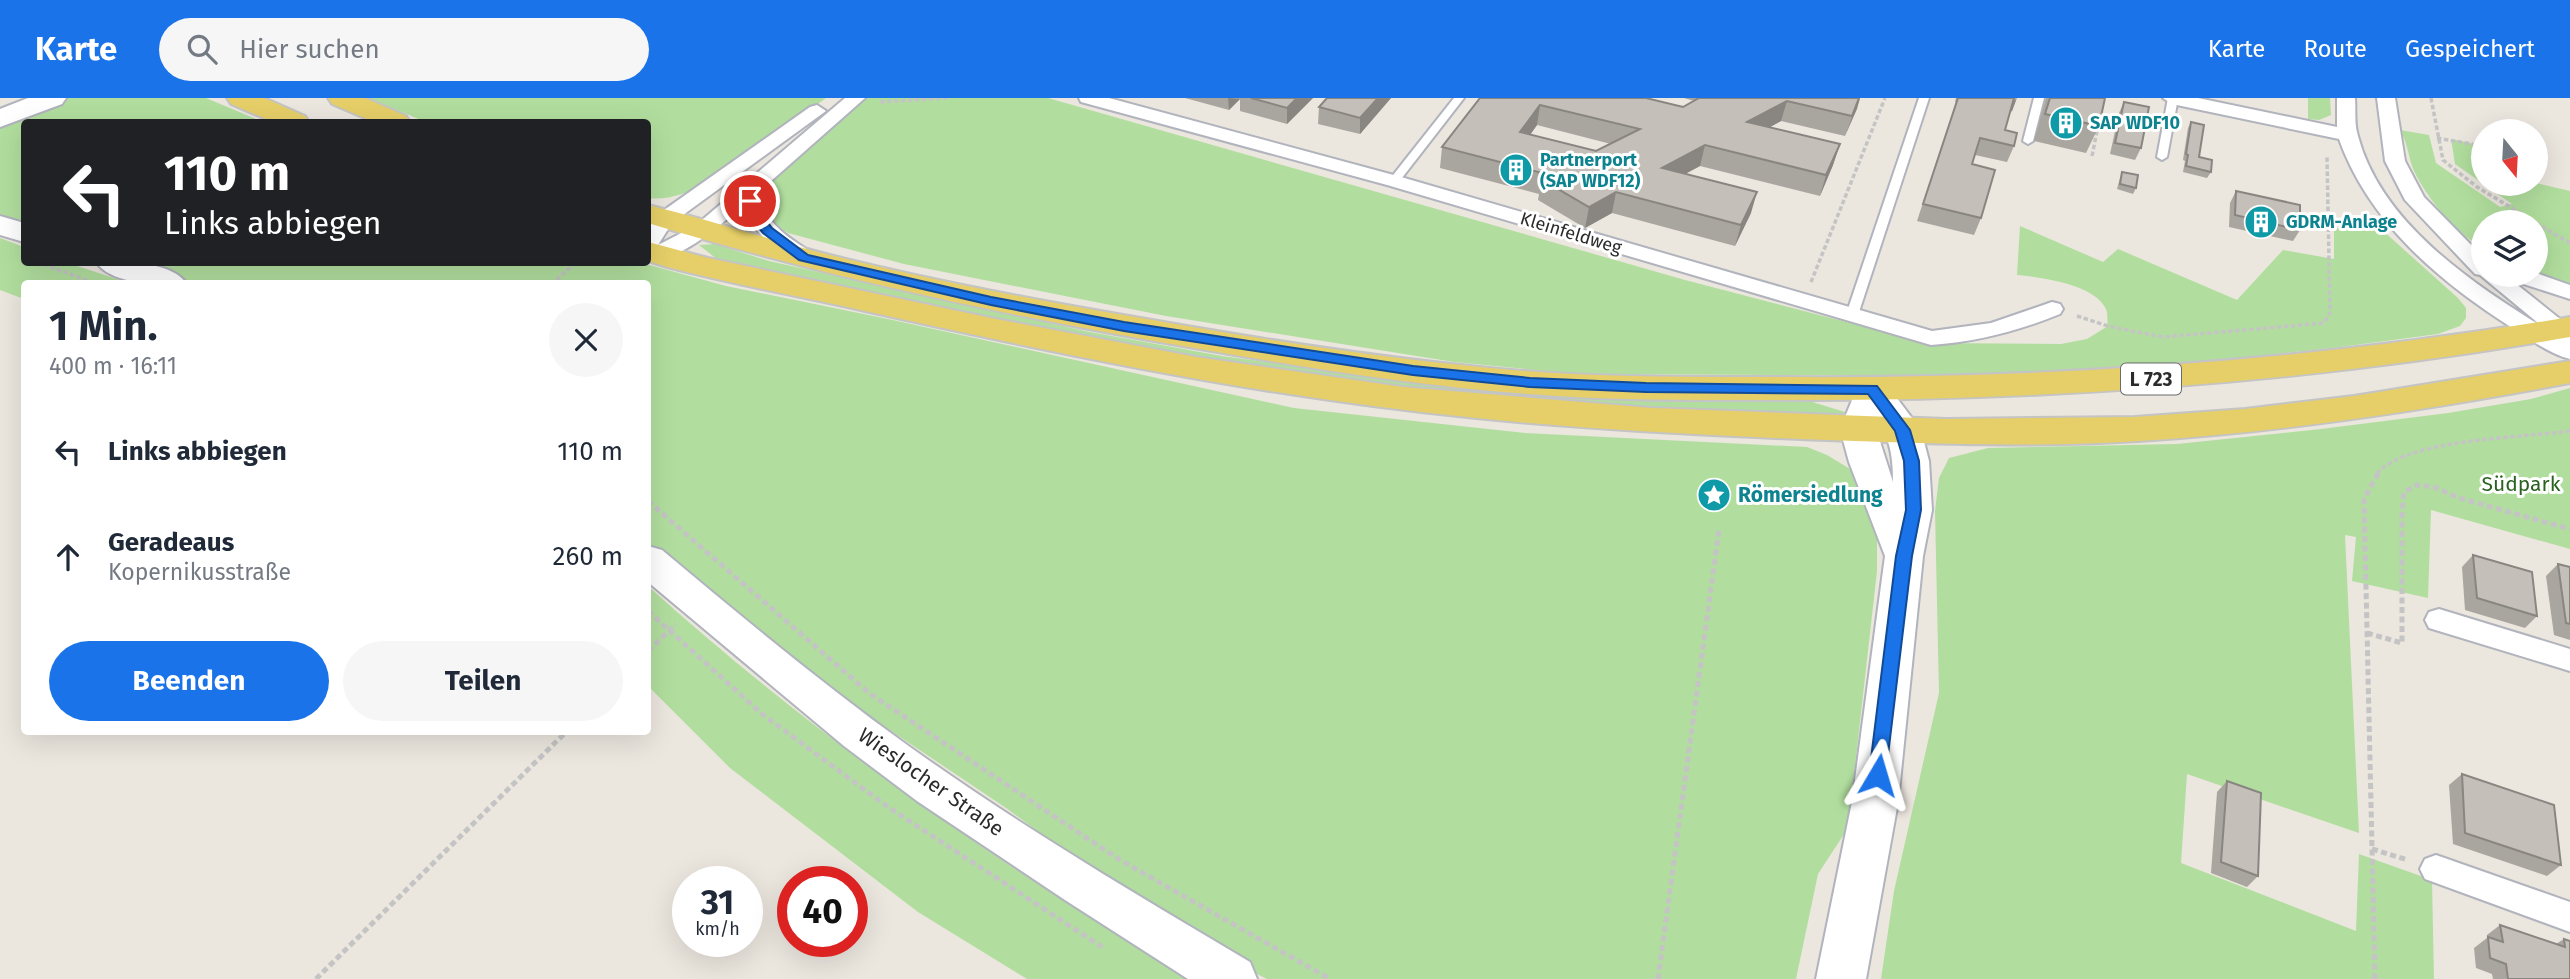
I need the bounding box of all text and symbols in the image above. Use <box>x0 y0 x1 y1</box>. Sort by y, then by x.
search box <box>159 18 649 81</box>
text: Karte <box>35 29 117 69</box>
icon: search <box>183 30 221 68</box>
text: Hier suchen <box>239 34 380 65</box>
text: Karte <box>2208 35 2265 63</box>
text: Route <box>2303 35 2367 63</box>
text: Gespeichert <box>2405 35 2535 63</box>
building icon: SAP WDF10 <box>2047 104 2085 142</box>
place label: SAP WDF10 <box>2090 112 2180 134</box>
north arrow <box>2471 119 2548 196</box>
map controls <box>2471 119 2548 287</box>
text: 110 m <box>164 144 290 203</box>
icon: left <box>49 147 140 238</box>
place label: Partnerport (SAP WDF12) <box>1540 149 1641 192</box>
building icon: Partnerport (SAP WDF12) <box>1497 151 1535 189</box>
pin <box>720 171 780 231</box>
icon: arrive <box>731 182 769 220</box>
building icon: GDRM-Anlage <box>2242 203 2280 241</box>
text: Links abbiegen <box>164 204 382 242</box>
street label: Kleinfeldweg <box>1518 207 1625 259</box>
button: layers <box>2471 210 2548 287</box>
place label: GDRM-Anlage <box>2286 211 2397 233</box>
text: 1 Min. <box>49 301 158 351</box>
button: close <box>549 303 623 377</box>
text: 400 m · 16:11 <box>49 352 177 380</box>
road number: L 723 <box>2121 364 2181 394</box>
icon: left <box>49 433 87 471</box>
text: Links abbiegen <box>108 436 287 467</box>
text: 110 m <box>557 436 623 467</box>
park label: Südpark <box>2482 471 2561 497</box>
place icon: Römersiedlung <box>1695 476 1733 514</box>
place label: Römersiedlung <box>1738 482 1883 508</box>
text: Geradeaus <box>108 527 234 558</box>
icon: ahead <box>49 538 87 576</box>
text: 260 m <box>553 541 623 572</box>
text: Kopernikusstraße <box>108 558 291 586</box>
button: Beenden <box>49 641 329 721</box>
button: Teilen <box>343 641 623 721</box>
street label: Wieslocher Straße <box>853 722 1009 842</box>
position arrow <box>1841 738 1915 812</box>
speed limit sign: 40 <box>777 866 868 957</box>
text: 31 <box>701 881 734 923</box>
text: km/h <box>695 918 740 940</box>

